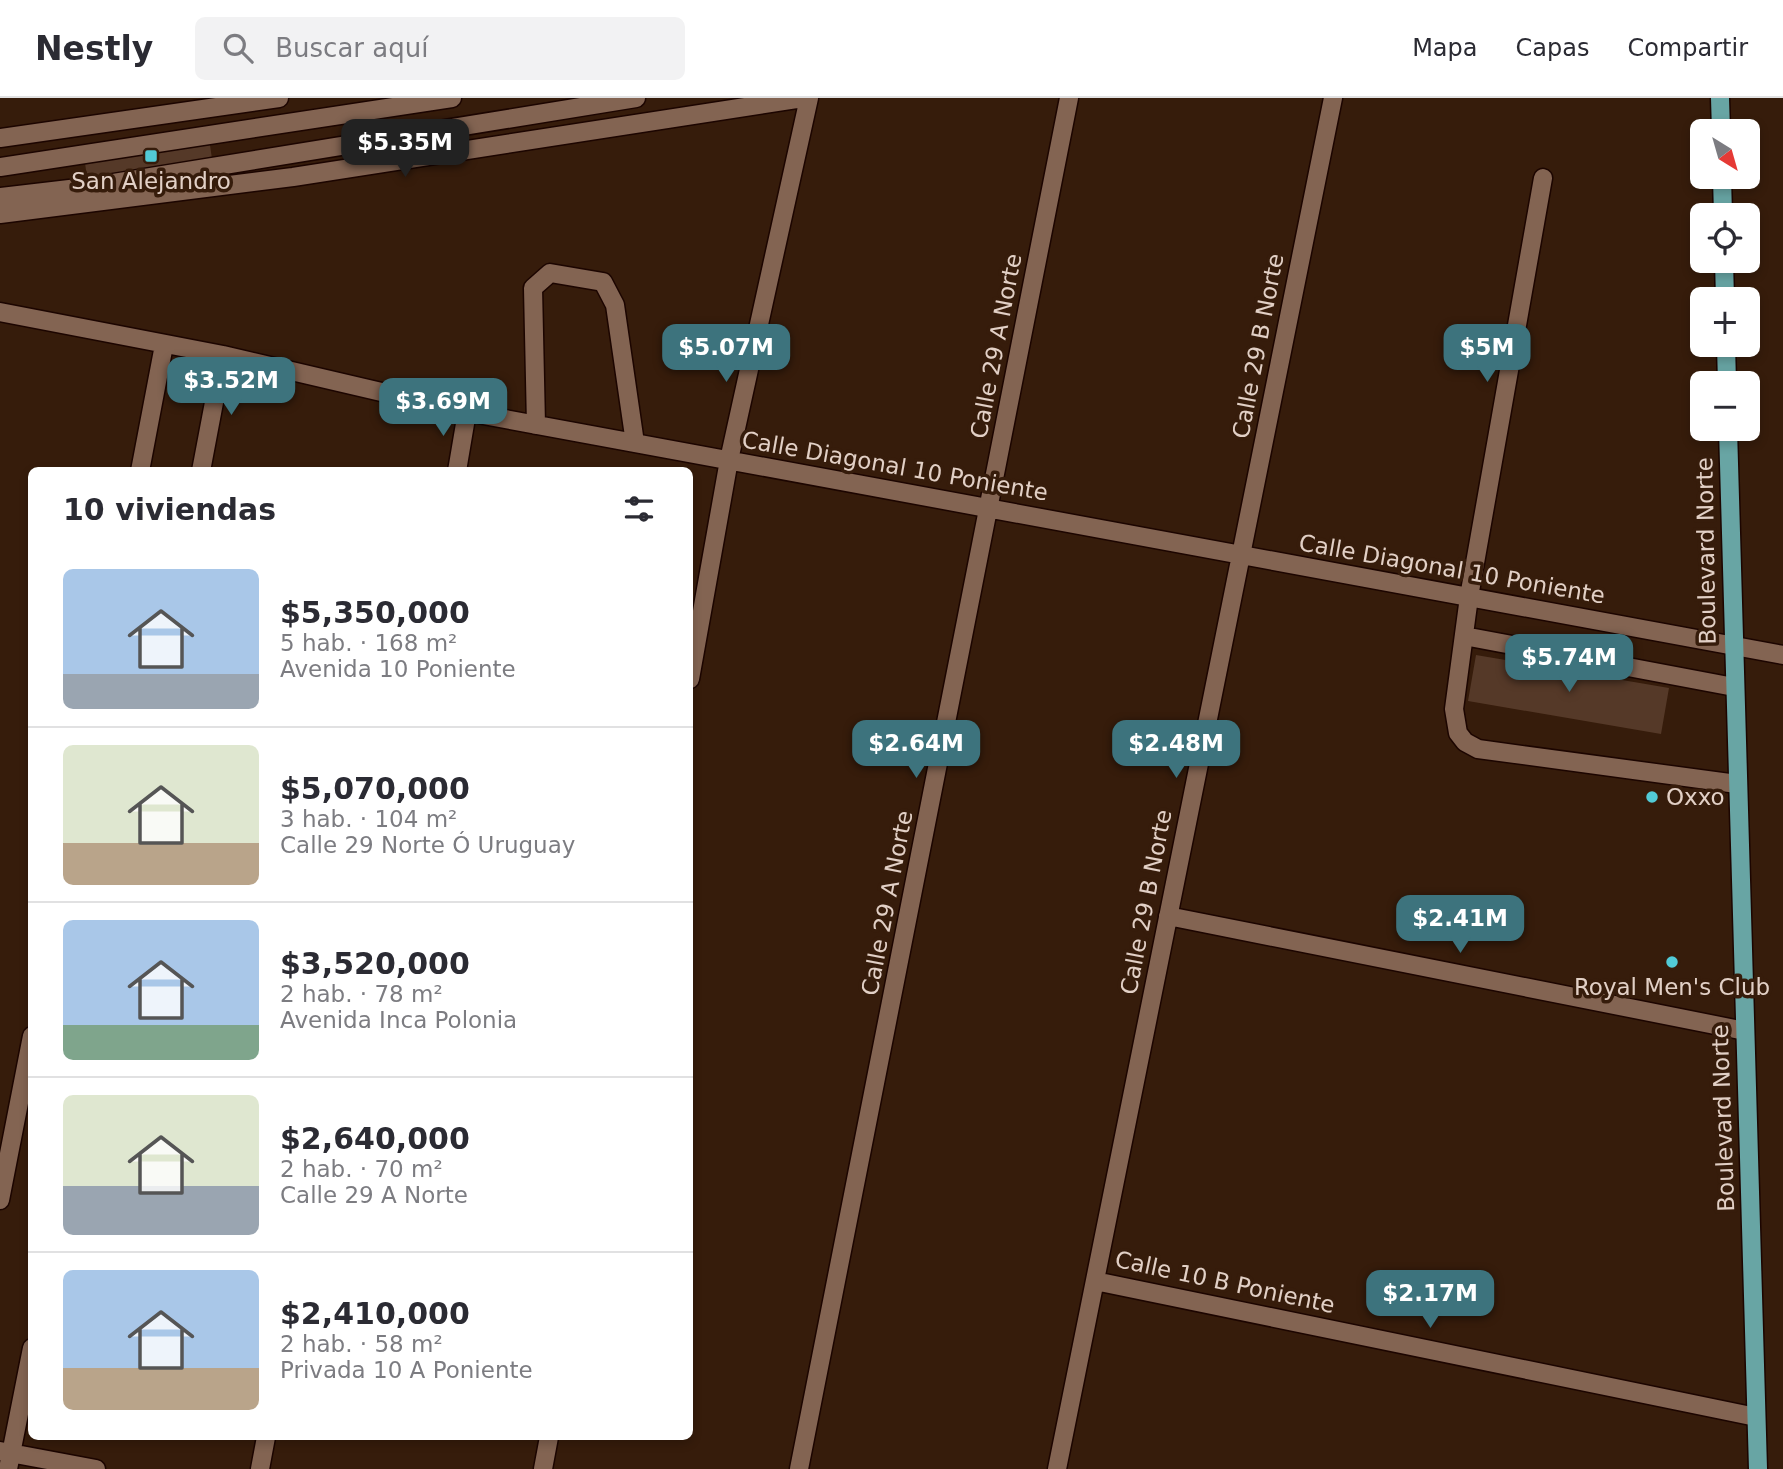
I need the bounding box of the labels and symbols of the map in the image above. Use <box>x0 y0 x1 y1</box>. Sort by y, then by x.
north arrow <box>1690 119 1760 189</box>
pin: $5.35M <box>348 120 462 179</box>
marker: San Alejandro <box>143 148 159 164</box>
place label: San Alejandro <box>71 168 231 194</box>
street label: Calle 29 A Norte <box>965 251 1027 441</box>
street label: Calle 29 B Norte <box>1227 251 1289 441</box>
pin: $5.07M <box>669 324 783 384</box>
pin: $5M <box>1453 324 1521 384</box>
pin: $3.52M <box>174 358 288 417</box>
pin: $3.69M <box>386 378 500 438</box>
street label: Calle Diagonal 10 Poniente <box>740 426 1050 506</box>
street label: Boulevard Norte <box>1691 457 1721 645</box>
street label: Calle Diagonal 10 Poniente <box>1297 529 1607 609</box>
pin: $5.74M <box>1512 634 1626 694</box>
pin: $2.64M <box>859 720 973 780</box>
pin: $2.48M <box>1119 720 1233 780</box>
place label: Oxxo <box>1666 784 1725 810</box>
marker: Oxxo <box>1644 789 1660 805</box>
street label: Calle 29 B Norte <box>1115 807 1177 997</box>
street label: Calle 29 A Norte <box>856 808 918 998</box>
pin: $2.41M <box>1403 896 1517 955</box>
marker: Royal Men's Club <box>1664 954 1680 970</box>
place label: Royal Men's Club <box>1574 974 1770 1000</box>
street label: Boulevard Norte <box>1707 1024 1739 1212</box>
street label: Calle 10 B Poniente <box>1113 1246 1337 1318</box>
pin: $2.17M <box>1373 1270 1487 1330</box>

